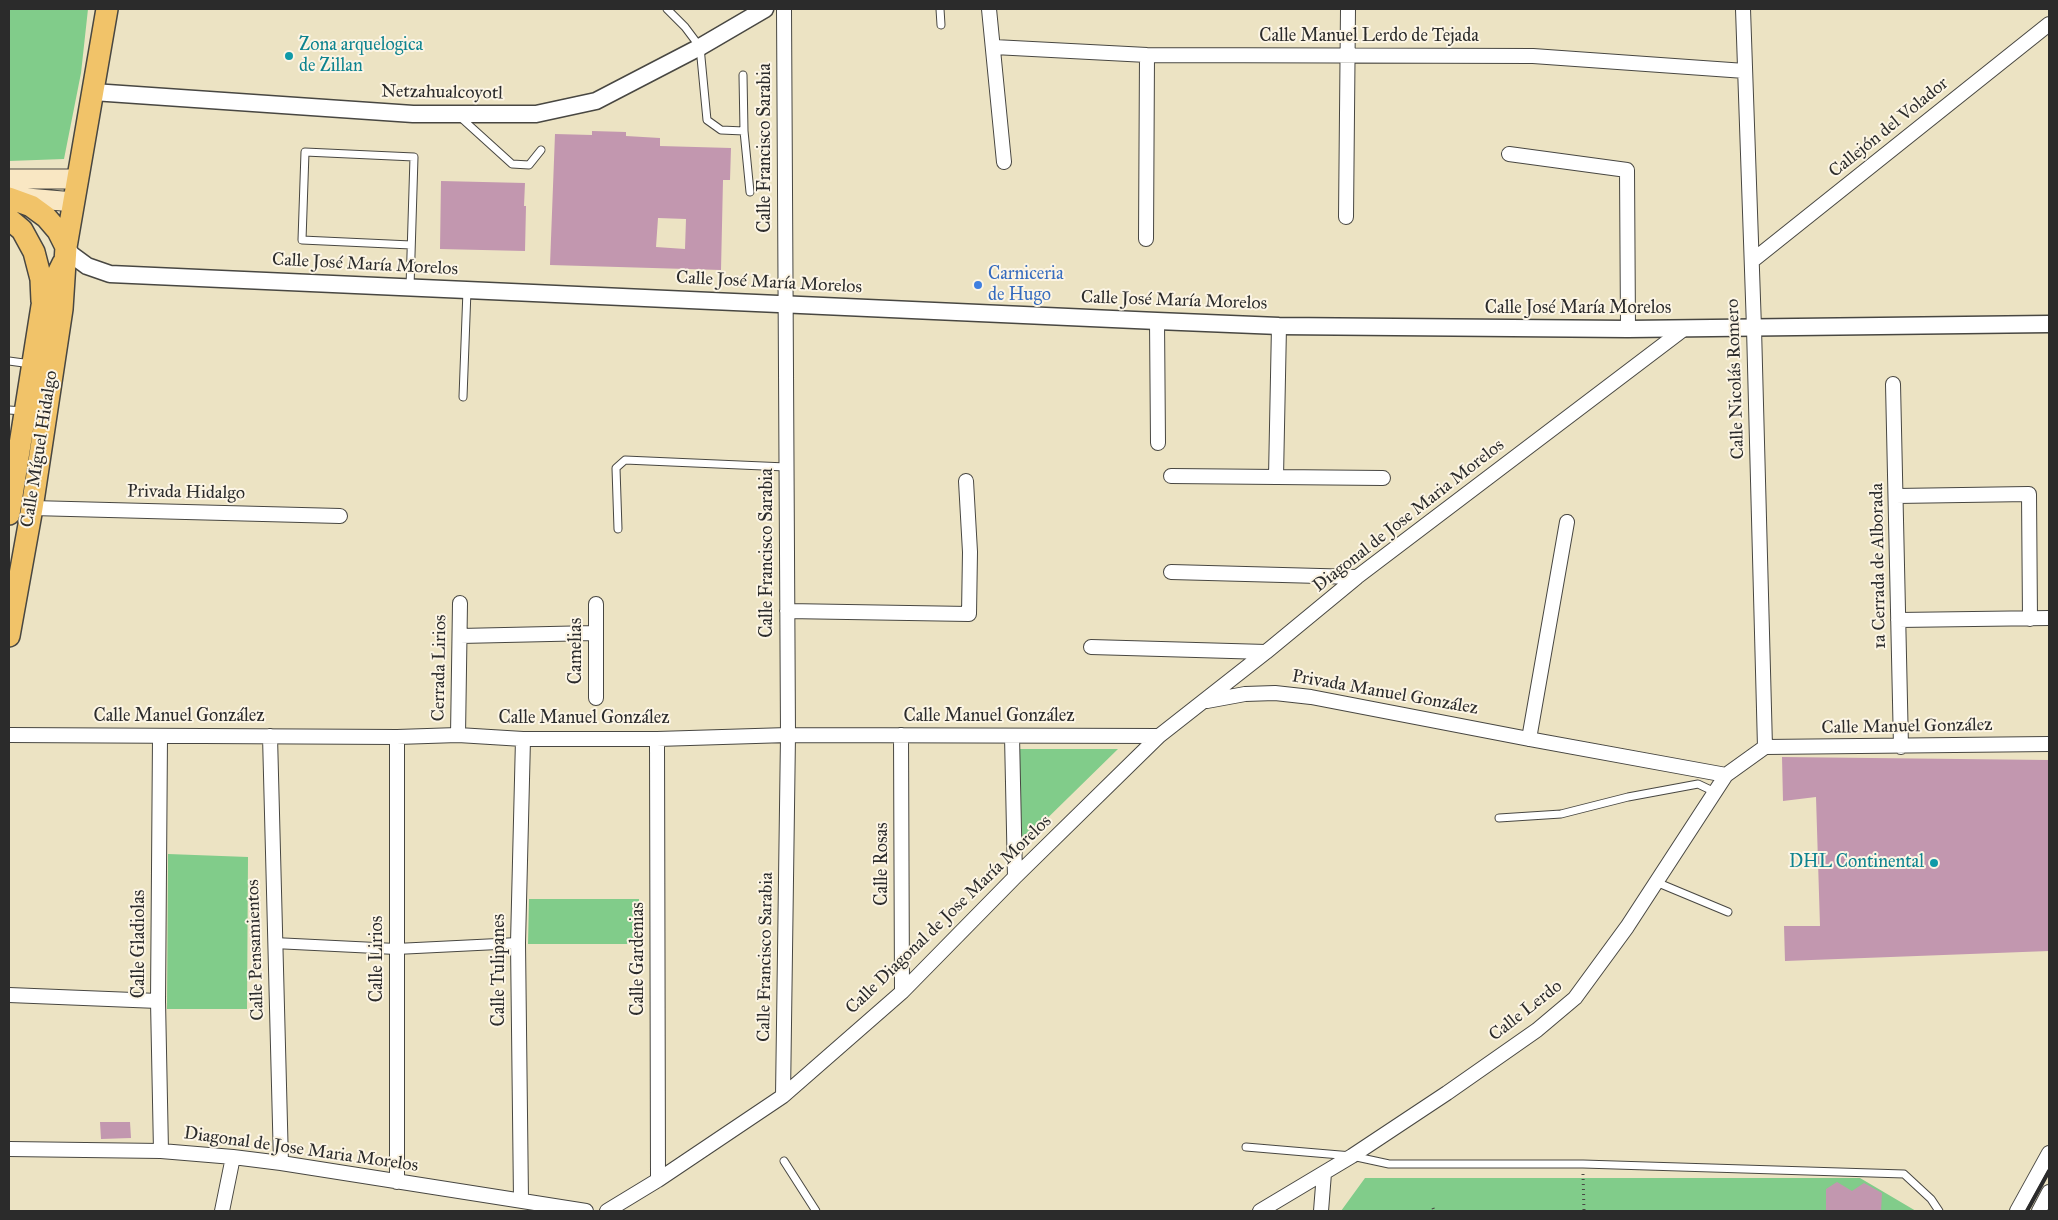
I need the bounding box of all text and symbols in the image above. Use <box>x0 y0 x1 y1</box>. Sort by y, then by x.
street label: Calle Manuel Lerdo de Tejada <box>1259 26 1479 48</box>
place label: Zona arquelogica de Zillan <box>299 35 423 78</box>
marker: Zona arquelogica de Zillan <box>283 50 295 62</box>
street label: Calle Francisco Sarabia <box>755 63 777 233</box>
street label: Callejón del Volador <box>1825 73 1953 183</box>
street label: Netzahualcoyotl <box>381 81 503 105</box>
street label: Calle José María Morelos <box>271 249 459 281</box>
place label: Carniceria de Hugo <box>988 264 1064 306</box>
street label: Calle José María Morelos <box>675 267 863 299</box>
marker: Carniceria de Hugo <box>972 279 984 291</box>
street label: Calle José María Morelos <box>1080 287 1268 315</box>
street label: Calle José María Morelos <box>1485 298 1671 320</box>
street label: Calle Nicolás Romero <box>1722 298 1750 460</box>
street label: Calle Míguel Hidalgo <box>17 369 63 529</box>
street label: Diagonal de Jose Maria Morelos <box>1309 435 1509 597</box>
street label: Calle Francisco Sarabia <box>757 468 779 638</box>
street label: Privada Hidalgo <box>127 481 245 505</box>
street label: 1a Cerrada de Alborada <box>1867 483 1891 649</box>
street label: Cerrada Lirios <box>428 614 452 722</box>
street label: Camelias <box>566 618 588 684</box>
street label: Privada Manuel González <box>1290 666 1480 720</box>
street label: Calle Manuel González <box>93 706 265 728</box>
street label: Calle Manuel González <box>903 706 1075 728</box>
street label: Calle Manuel González <box>498 708 670 730</box>
street label: Calle Manuel González <box>1821 715 1993 739</box>
street label: Calle Diagonal de Jose María Morelos <box>842 811 1056 1019</box>
street label: Calle Rosas <box>872 822 894 906</box>
place label: DHL Continental <box>1789 852 1924 874</box>
marker: DHL Continental <box>1928 857 1940 869</box>
street label: Calle Francisco Sarabia <box>754 872 778 1042</box>
street label: Calle Pensamientos <box>243 879 269 1021</box>
street label: Calle Gladiolas <box>129 890 151 998</box>
street label: Calle Gardenias <box>628 902 650 1016</box>
street label: Calle Tulipanes <box>489 914 511 1026</box>
street label: Calle Lirios <box>367 916 389 1002</box>
street label: Calle Lerdo <box>1485 976 1567 1046</box>
street label: Diagonal de Jose Maria Morelos <box>182 1123 420 1177</box>

